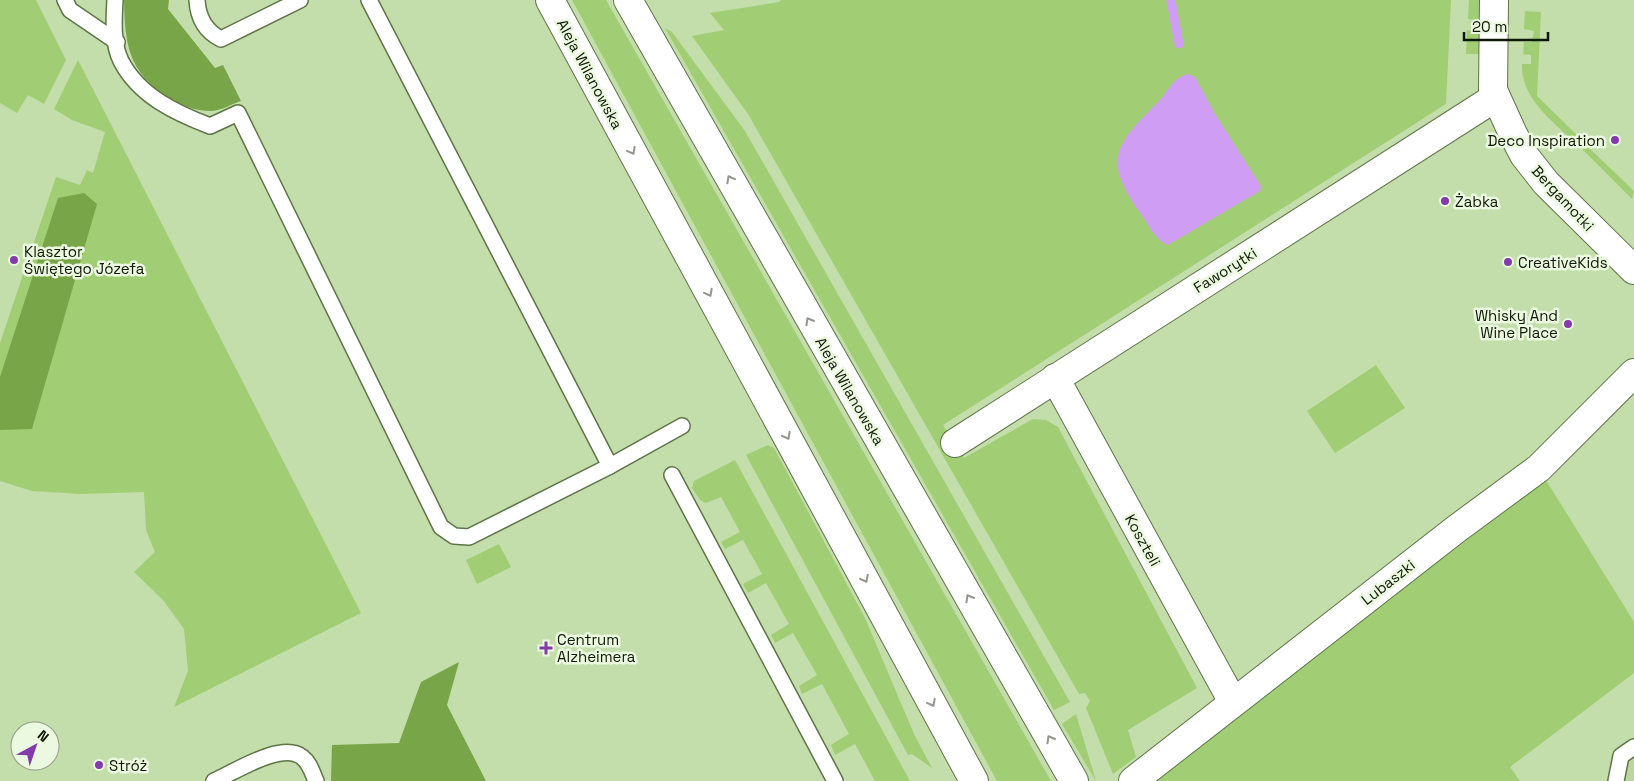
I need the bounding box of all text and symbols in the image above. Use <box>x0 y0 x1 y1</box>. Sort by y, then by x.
scale bar <box>1464 10 1548 42</box>
street label: Aleja Wilanowska <box>553 16 627 133</box>
text: 20 m <box>1472 17 1507 36</box>
place label: Deco Inspiration <box>1487 131 1605 150</box>
marker: Deco Inspiration <box>1609 134 1621 146</box>
one-way arrow <box>626 145 636 154</box>
street label: Bergamotki <box>1528 161 1598 235</box>
one-way arrow <box>726 175 736 184</box>
place label: Żabka <box>1455 192 1499 211</box>
marker: Żabka <box>1439 195 1451 207</box>
place label: Klasztor Świętego Józefa <box>24 242 145 278</box>
street label: Faworytki <box>1190 243 1260 297</box>
place label: CreativeKids <box>1518 253 1608 272</box>
marker: Klasztor Świętego Józefa <box>8 254 20 266</box>
marker: CreativeKids <box>1502 256 1514 268</box>
one-way arrow <box>703 288 713 297</box>
place label: Whisky And Wine Place <box>1475 306 1558 342</box>
one-way arrow <box>805 317 815 326</box>
marker: Whisky And Wine Place <box>1562 318 1574 330</box>
street label: Aleja Wilanowska <box>811 333 889 449</box>
one-way arrow <box>781 431 791 440</box>
street label: Koszteli <box>1121 511 1165 569</box>
street label: Lubaszki <box>1357 555 1419 609</box>
one-way arrow <box>858 574 868 583</box>
one-way arrow <box>965 594 975 603</box>
place label: Centrum Alzheimera <box>557 630 636 666</box>
marker: Centrum Alzheimera <box>539 641 553 655</box>
one-way arrow <box>926 697 936 706</box>
north arrow <box>10 721 60 771</box>
text: N <box>34 726 53 746</box>
one-way arrow <box>1046 735 1056 744</box>
place label: Stróż <box>109 756 147 775</box>
marker: Stróż <box>93 759 105 771</box>

